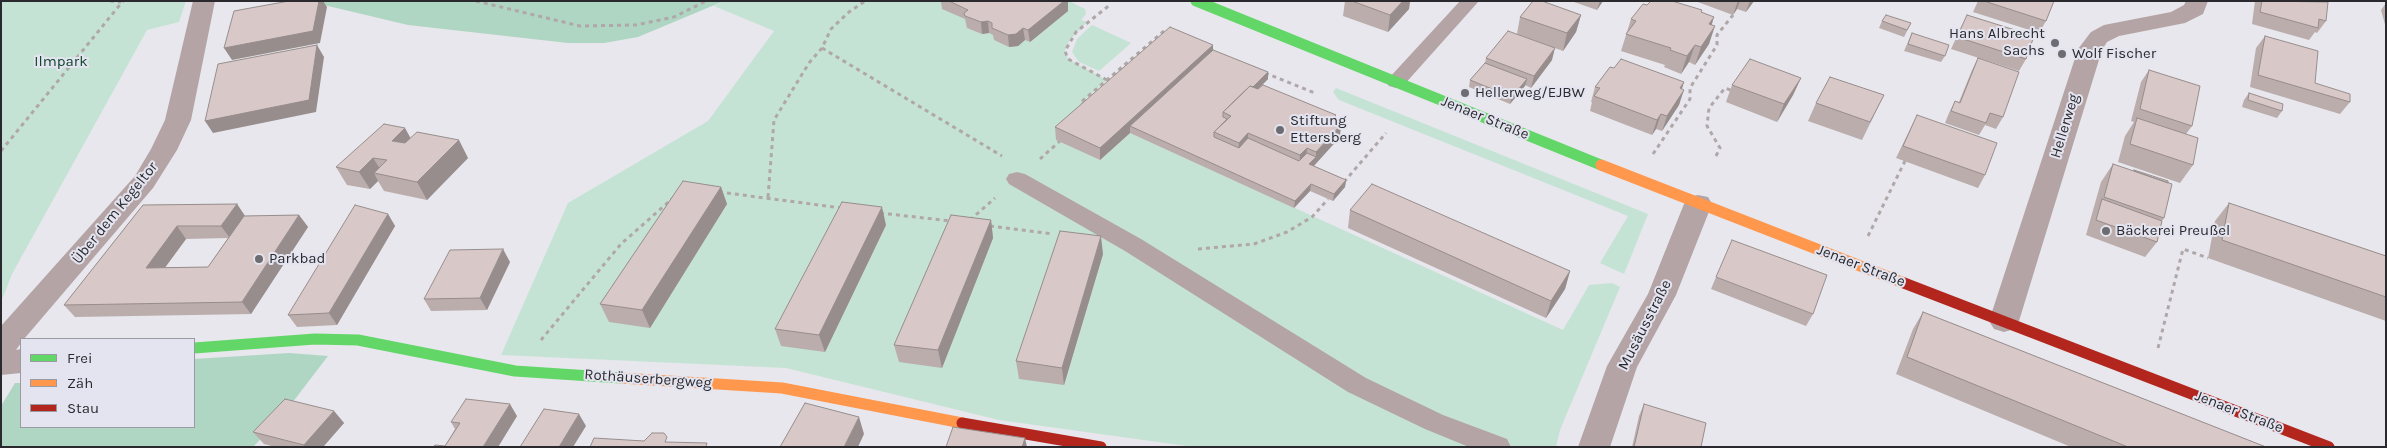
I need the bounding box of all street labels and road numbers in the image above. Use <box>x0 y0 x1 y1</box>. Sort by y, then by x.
street label: Jenaer Straße <box>1438 92 1532 144</box>
street label: Hellerweg <box>2047 92 2083 160</box>
street label: Über dem Kegeltor <box>68 158 162 268</box>
street label: Jenaer Straße <box>1814 241 1908 291</box>
street label: Musäusstraße <box>1615 277 1675 373</box>
street label: Rothäuserbergweg <box>584 366 712 392</box>
street label: Jenaer Straße <box>2192 387 2286 437</box>

